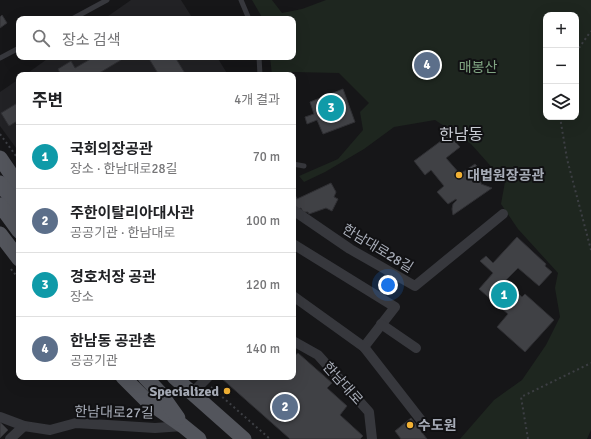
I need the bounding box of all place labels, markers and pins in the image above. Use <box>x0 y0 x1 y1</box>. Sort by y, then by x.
pin: 4 <box>414 50 440 80</box>
pin: 3 <box>318 93 344 123</box>
place label: 대법원장공관 <box>467 167 544 184</box>
marker: 대법원장공관 <box>454 170 464 180</box>
pin: 1 <box>491 280 517 310</box>
place label: Specialized <box>150 383 219 400</box>
marker: Specialized <box>222 386 232 396</box>
pin: 2 <box>272 392 298 422</box>
place label: 수도원 <box>418 417 457 434</box>
marker: 수도원 <box>405 420 415 430</box>

